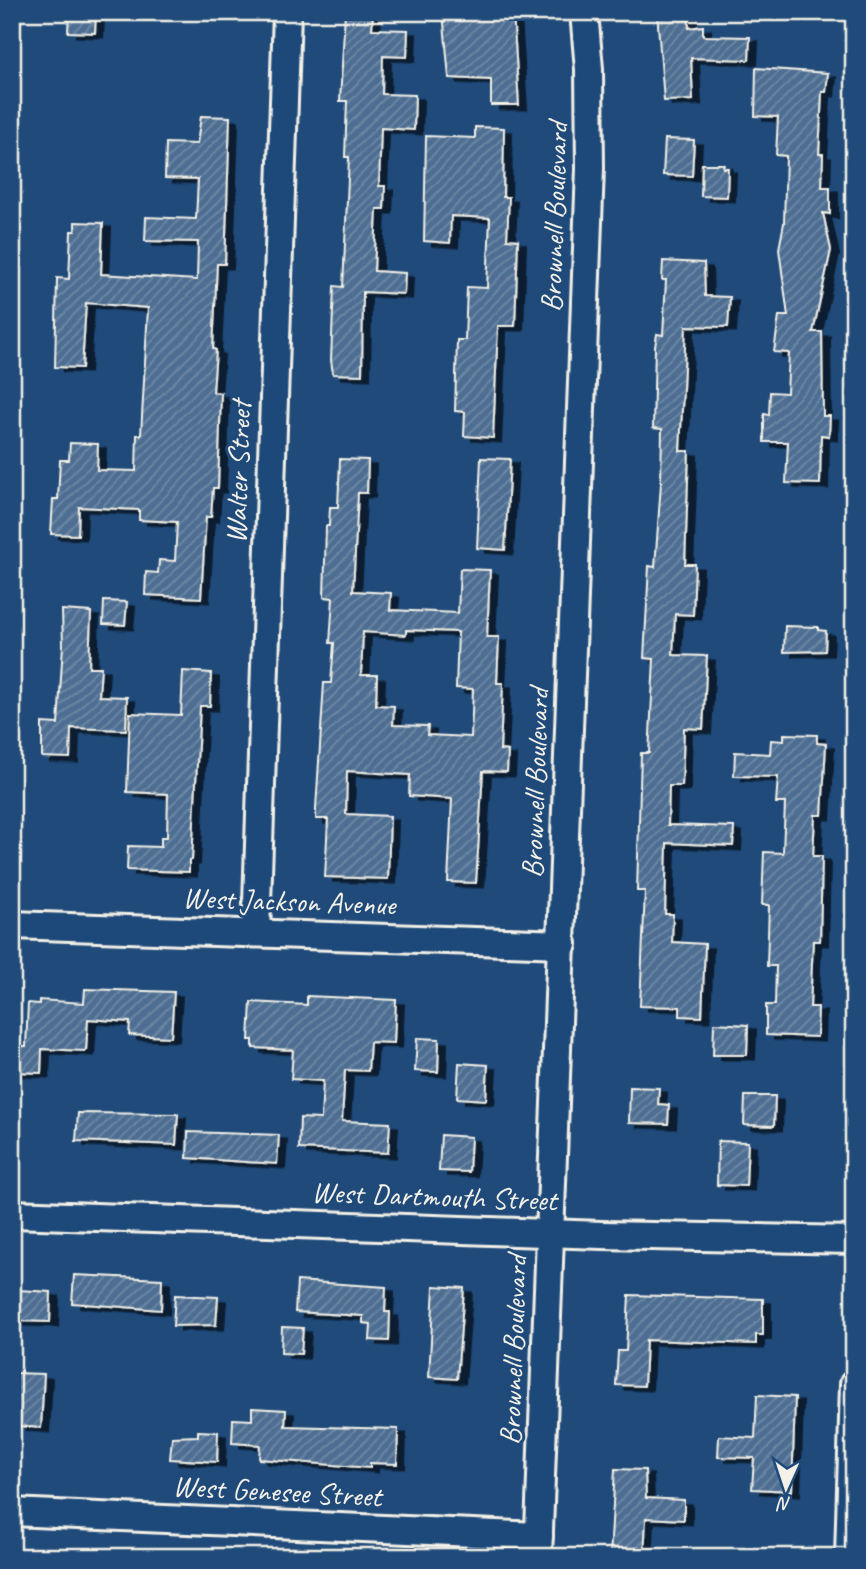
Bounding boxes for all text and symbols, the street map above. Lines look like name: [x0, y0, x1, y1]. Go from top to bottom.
street label: Brownell Boulevard: [532, 117, 576, 313]
street label: Walter Street: [217, 396, 260, 544]
street label: Brownell Boulevard: [513, 683, 557, 879]
street label: West Jackson Avenue: [182, 878, 398, 924]
street label: West Dartmouth Street: [311, 1173, 560, 1219]
street label: Brownell Boulevard: [491, 1250, 535, 1446]
north arrow: [750, 1454, 820, 1524]
street label: West Genesee Street: [172, 1467, 385, 1516]
text: N: [775, 1492, 792, 1516]

